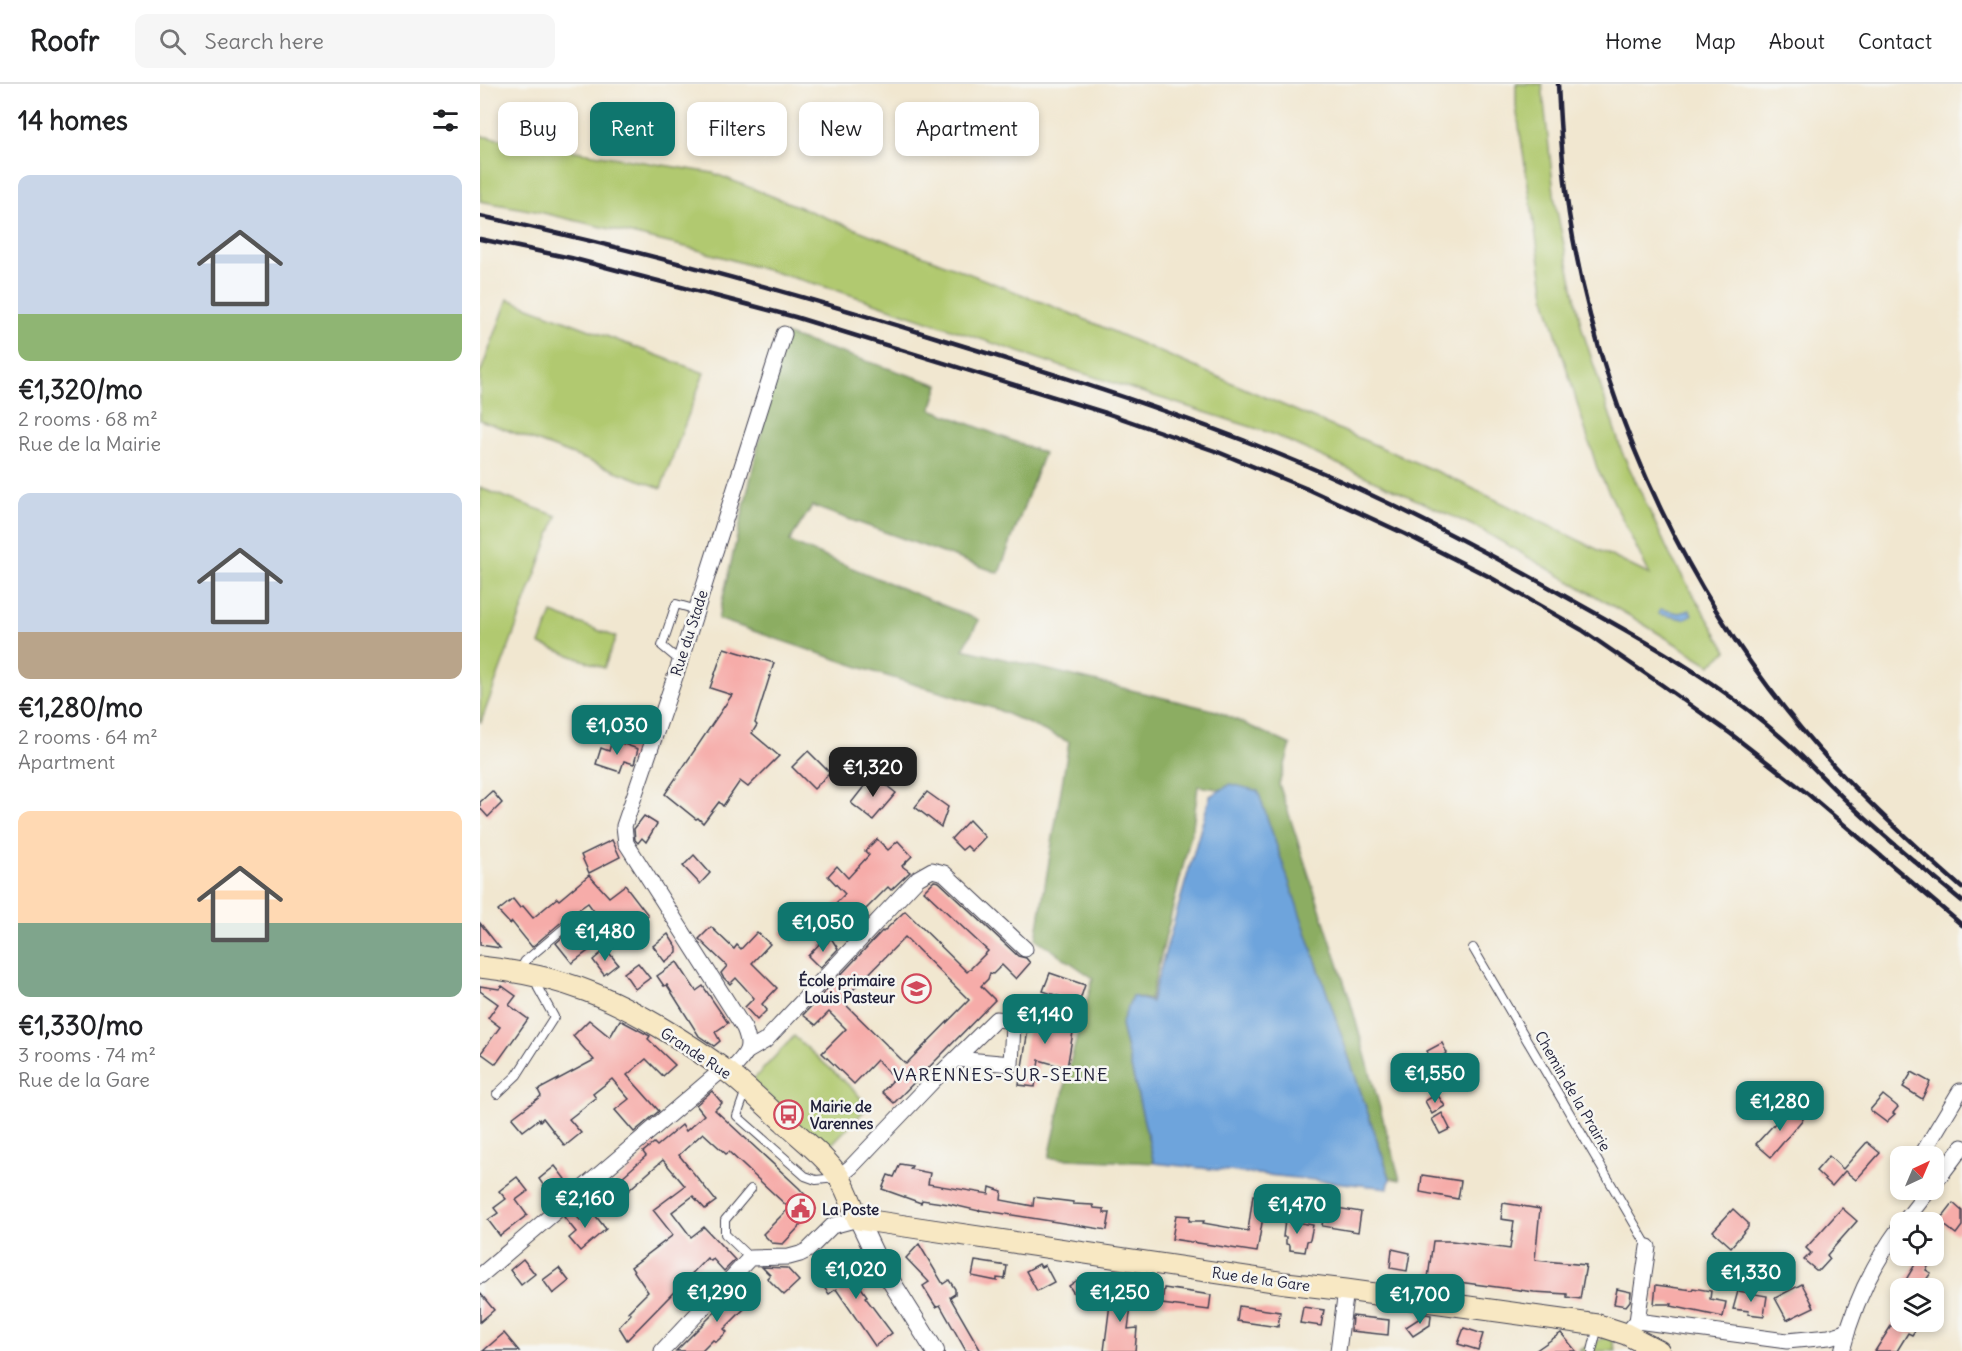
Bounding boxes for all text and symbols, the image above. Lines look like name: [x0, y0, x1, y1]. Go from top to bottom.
search box: [135, 14, 555, 68]
text: Roofr: [30, 23, 99, 59]
icon: search: [156, 25, 189, 58]
text: Search here: [204, 27, 324, 55]
text: Home: [1605, 28, 1662, 55]
text: Map: [1695, 28, 1736, 55]
text: About: [1769, 28, 1825, 55]
text: Contact: [1858, 28, 1932, 55]
chip: Buy: [498, 102, 578, 156]
chip: Rent: [590, 102, 675, 156]
chip: Filters: [687, 102, 787, 156]
chip: New: [799, 102, 883, 156]
chip: Apartment: [895, 102, 1039, 156]
text: 14 homes: [18, 104, 128, 137]
icon: filters: [429, 104, 462, 137]
icon: home: [186, 214, 294, 322]
text: €1,320/mo: [18, 373, 143, 406]
text: 2 rooms · 68 m²: [18, 406, 158, 431]
text: Rue de la Mairie: [18, 431, 161, 456]
icon: home: [186, 532, 294, 640]
street label: Rue du Stade: [666, 588, 712, 678]
text: €1,280/mo: [18, 691, 143, 724]
pin: €1,030: [568, 705, 666, 756]
text: €1,030: [586, 712, 648, 737]
text: 2 rooms · 64 m²: [18, 724, 158, 749]
pin: €1,320: [824, 747, 922, 798]
text: Apartment: [18, 749, 115, 774]
text: €1,320: [843, 754, 903, 779]
icon: home: [186, 850, 294, 958]
pin: €1,050: [774, 902, 872, 953]
text: €1,050: [792, 909, 854, 934]
pin: €1,480: [556, 911, 654, 962]
text: €1,480: [575, 918, 635, 943]
place label: École primaire Louis Pasteur: [799, 970, 896, 1007]
school or university icon: École primaire Louis Pasteur: [900, 973, 932, 1005]
pin: €1,140: [996, 994, 1094, 1045]
text: €1,140: [1017, 1001, 1073, 1026]
text: €1,330/mo: [18, 1009, 143, 1042]
street label: Grande Rue: [657, 1023, 735, 1083]
street label: Chemin de la Prairie: [1531, 1027, 1615, 1155]
text: 3 rooms · 74 m²: [18, 1042, 156, 1067]
pin: €1,550: [1386, 1053, 1484, 1104]
text: €1,550: [1405, 1060, 1465, 1085]
district label: VARENNES-SUR-SEINE: [893, 1063, 1109, 1086]
text: Rue de la Gare: [18, 1067, 150, 1092]
pin: €1,280: [1731, 1081, 1829, 1132]
text: €1,280: [1750, 1088, 1810, 1113]
place label: Mairie de Varennes: [810, 1097, 874, 1133]
bus stop icon: Mairie de Varennes: [773, 1099, 805, 1131]
north arrow: [1890, 1146, 1944, 1200]
map controls: [1890, 1146, 1944, 1332]
pin: €2,160: [536, 1178, 634, 1229]
pin: €1,470: [1248, 1184, 1346, 1235]
text: €2,160: [555, 1185, 615, 1210]
text: €1,470: [1268, 1191, 1326, 1216]
public building icon: La Poste: [785, 1193, 817, 1225]
place label: La Poste: [822, 1200, 879, 1219]
button: locate: [1890, 1212, 1944, 1266]
pin: €1,020: [807, 1249, 905, 1300]
pin: €1,330: [1702, 1252, 1800, 1303]
text: €1,020: [825, 1256, 887, 1281]
text: €1,330: [1721, 1259, 1781, 1284]
street label: Rue de la Gare: [1211, 1263, 1311, 1295]
pin: €1,290: [668, 1272, 766, 1323]
pin: €1,250: [1071, 1272, 1169, 1323]
pin: €1,700: [1371, 1274, 1469, 1325]
button: layers: [1890, 1278, 1944, 1332]
text: €1,290: [687, 1279, 747, 1304]
text: €1,250: [1090, 1279, 1150, 1304]
text: €1,700: [1390, 1281, 1450, 1306]

